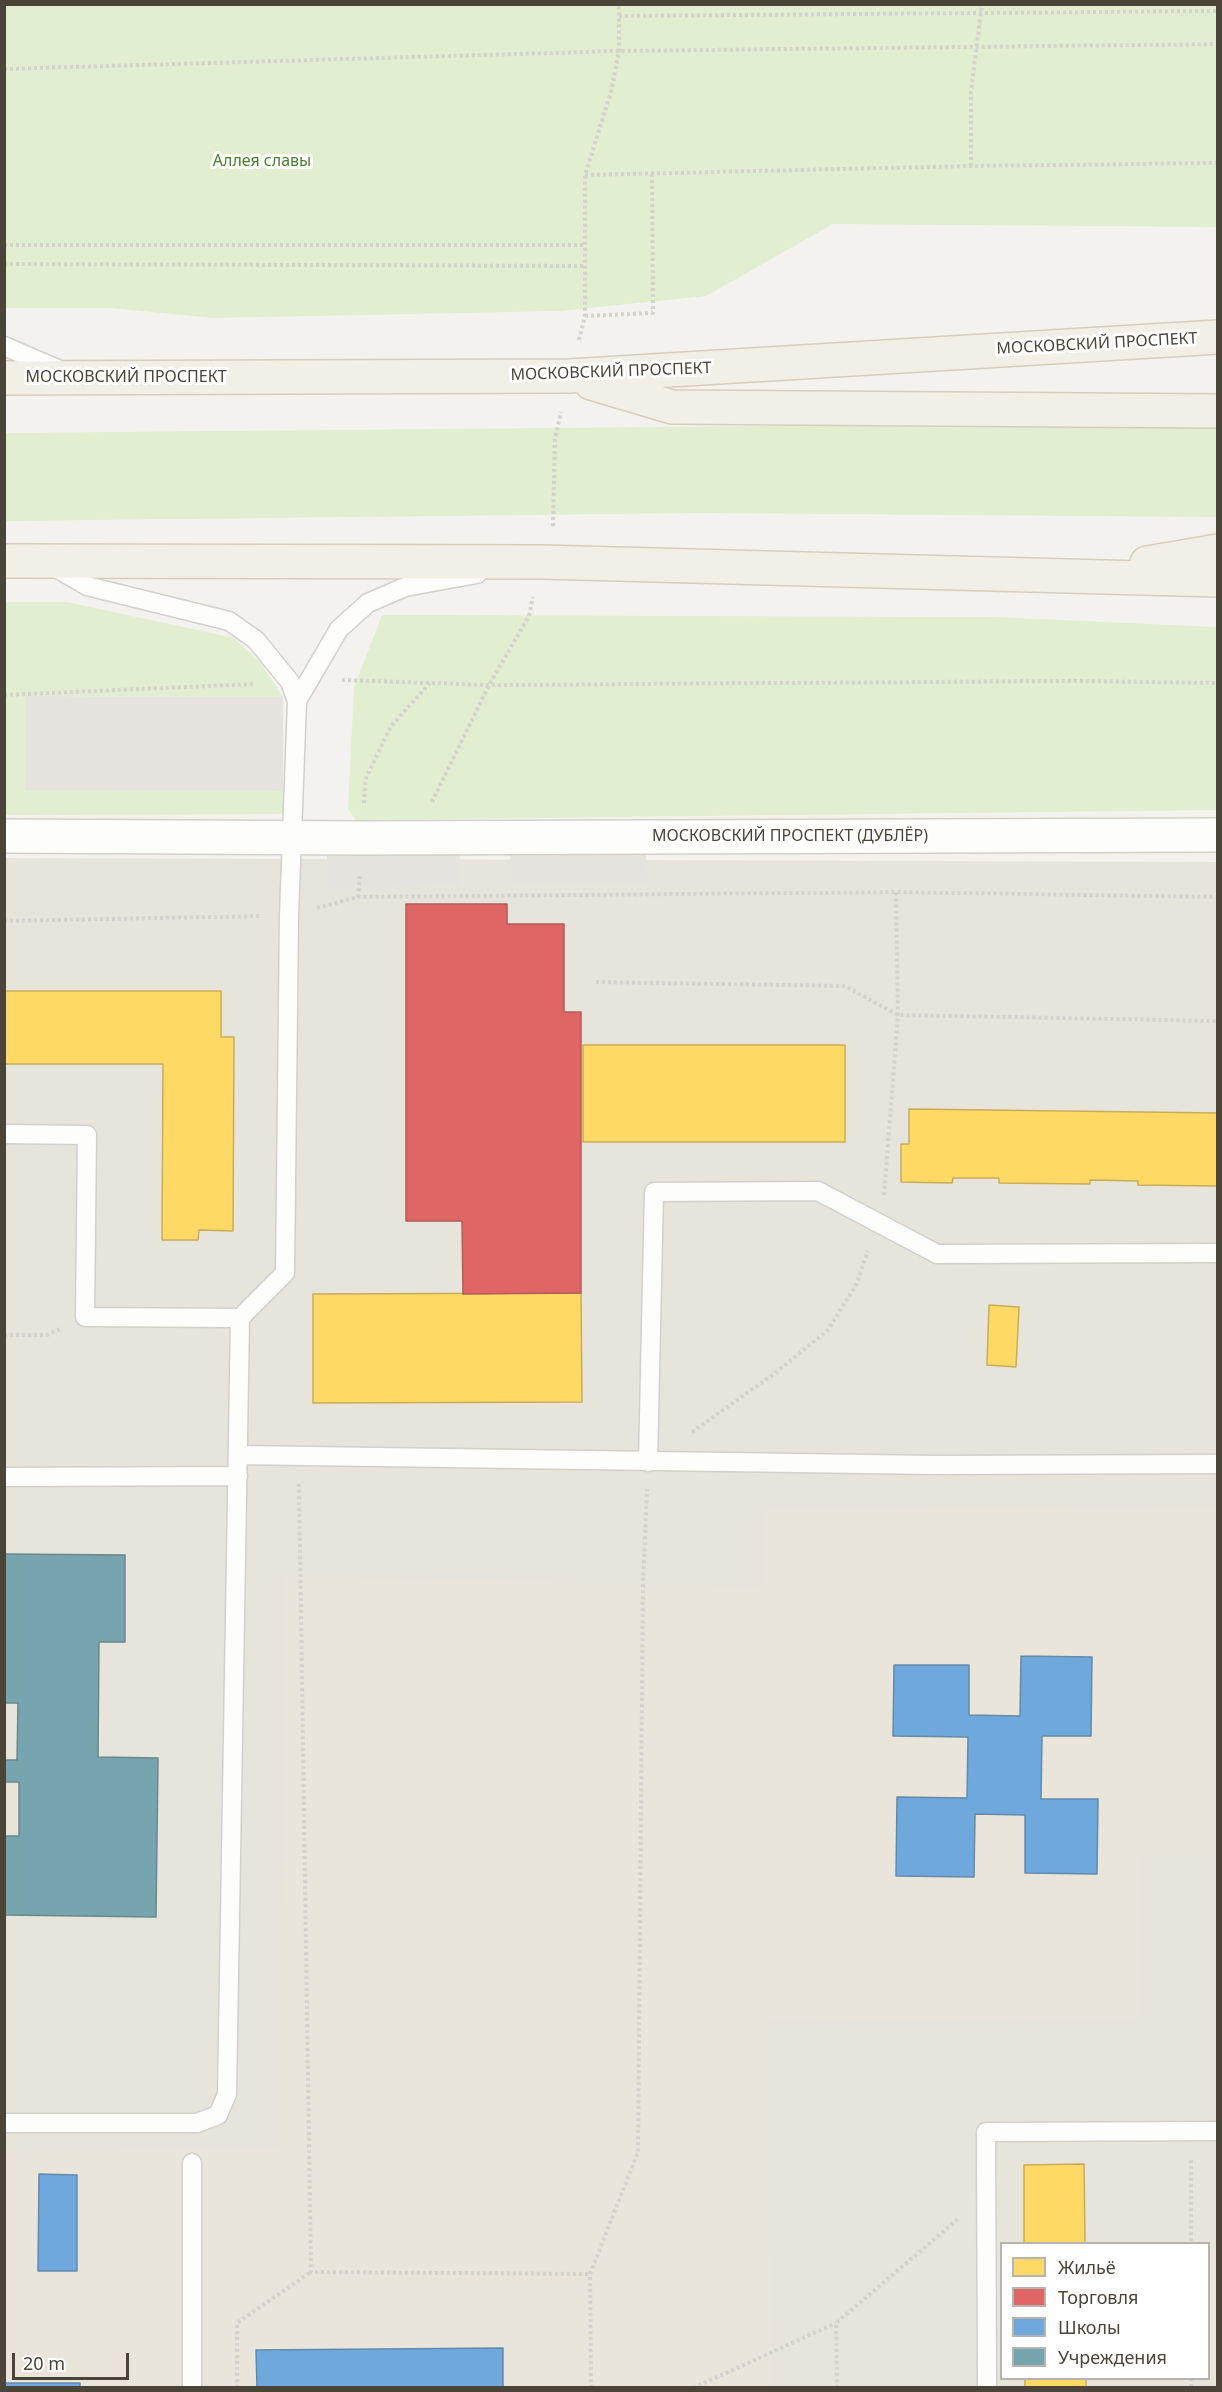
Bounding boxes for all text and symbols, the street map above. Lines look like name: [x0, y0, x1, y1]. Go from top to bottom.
park label: Аллея славы: [213, 151, 311, 171]
street label: МОСКОВСКИЙ ПРОСПЕКТ: [996, 329, 1198, 359]
street label: МОСКОВСКИЙ ПРОСПЕКТ: [510, 359, 712, 385]
street label: МОСКОВСКИЙ ПРОСПЕКТ: [25, 367, 227, 387]
street label: МОСКОВСКИЙ ПРОСПЕКТ (ДУБЛЁР): [652, 826, 928, 846]
legend: [1000, 2242, 1210, 2380]
text: Жильё: [1058, 2255, 1116, 2279]
text: Торговля: [1058, 2285, 1138, 2309]
text: Школы: [1058, 2315, 1121, 2339]
scale bar: [15, 2341, 132, 2379]
text: Учреждения: [1058, 2345, 1167, 2369]
text: 20 m: [23, 2351, 65, 2375]

